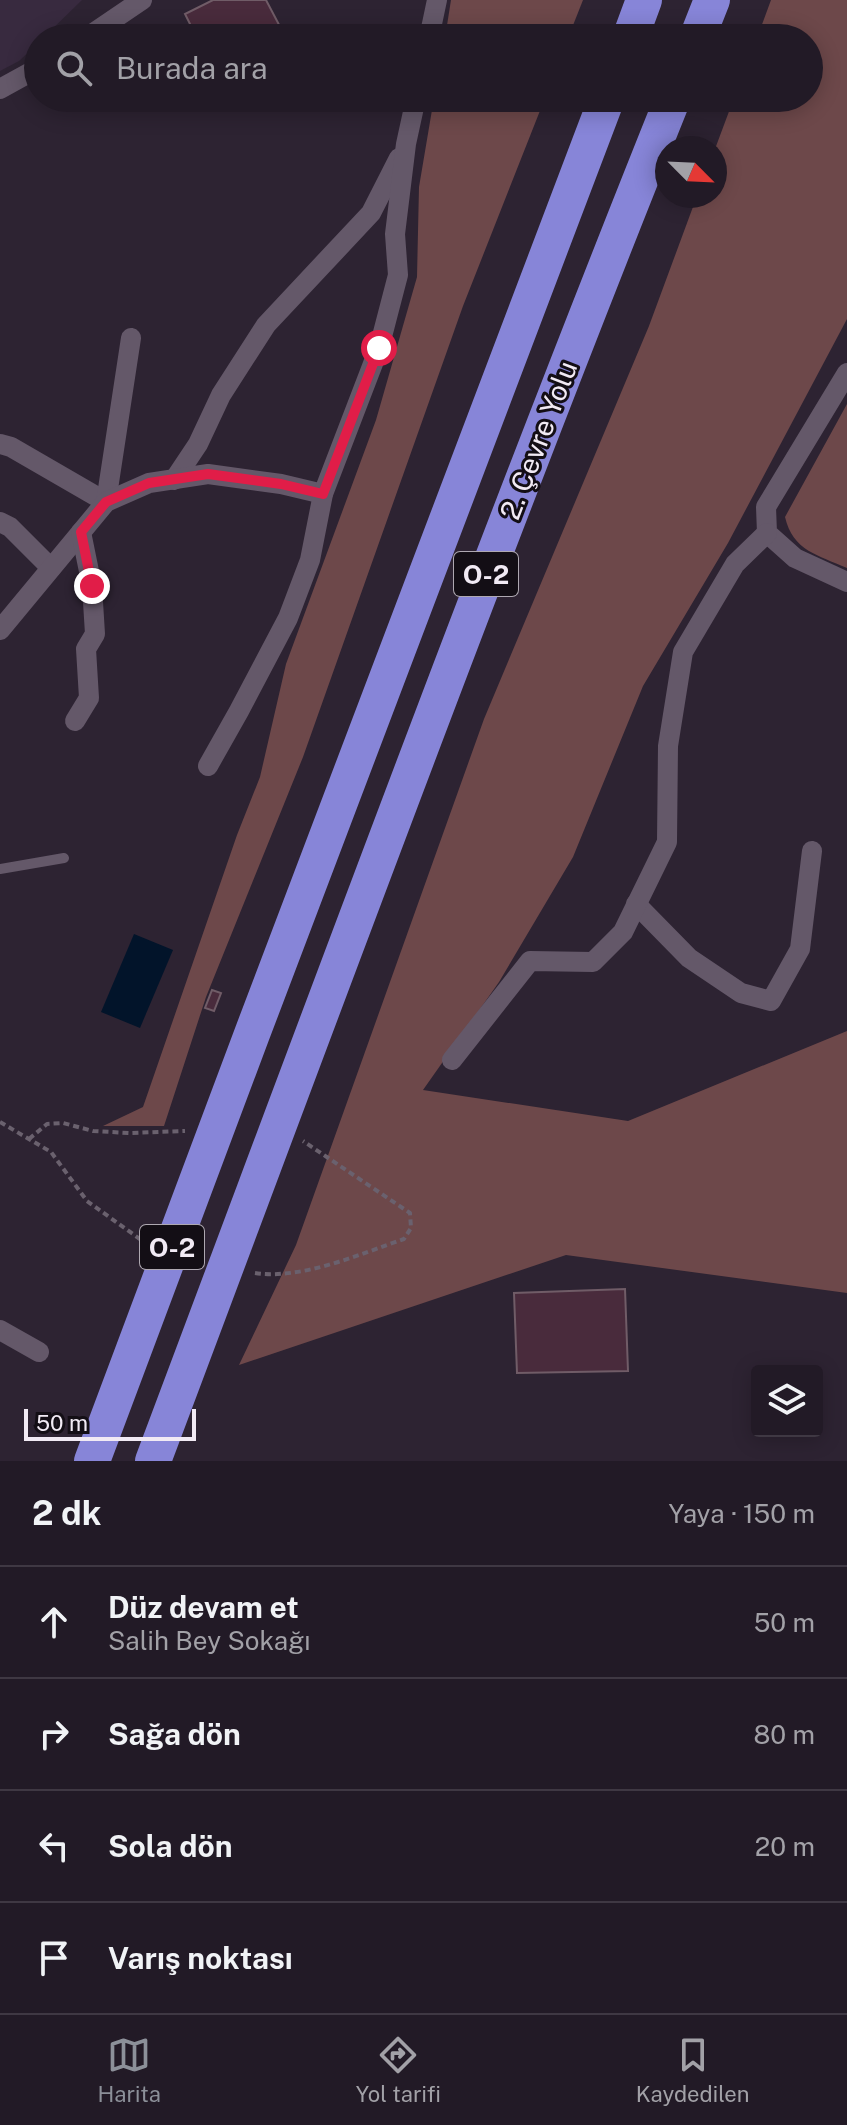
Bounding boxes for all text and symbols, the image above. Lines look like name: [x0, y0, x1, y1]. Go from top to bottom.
search box: [24, 24, 823, 112]
icon: search: [52, 46, 96, 90]
text: Burada ara: [116, 50, 268, 86]
north arrow: [655, 136, 727, 208]
route start: [361, 330, 397, 366]
street label: 2. Çevre Yolu: [493, 356, 583, 524]
road number: O-2: [454, 552, 518, 596]
route end: [74, 568, 110, 604]
road number: O-2: [140, 1225, 204, 1269]
map controls: [751, 1365, 823, 1437]
button: layers: [751, 1365, 823, 1437]
scale bar: [24, 1405, 196, 1441]
text: 50 m: [36, 1410, 88, 1436]
text: 2 dk: [32, 1493, 102, 1533]
text: Yaya · 150 m: [669, 1498, 815, 1529]
text: Düz devam et: [108, 1589, 299, 1625]
icon: ahead: [32, 1600, 76, 1644]
text: 50 m: [754, 1607, 815, 1638]
text: Salih Bey Sokağı: [108, 1625, 311, 1656]
icon: right: [32, 1712, 76, 1756]
text: Sağa dön: [108, 1716, 241, 1752]
text: 80 m: [754, 1719, 815, 1750]
icon: left: [32, 1824, 76, 1868]
text: Sola dön: [108, 1828, 232, 1864]
text: 20 m: [755, 1831, 815, 1862]
icon: arrive: [32, 1936, 76, 1980]
text: Varış noktası: [108, 1940, 293, 1976]
tab: Harita: [97, 2033, 161, 2107]
tab: Yol tarifi: [356, 2033, 441, 2107]
tab: Kaydedilen: [636, 2033, 750, 2107]

